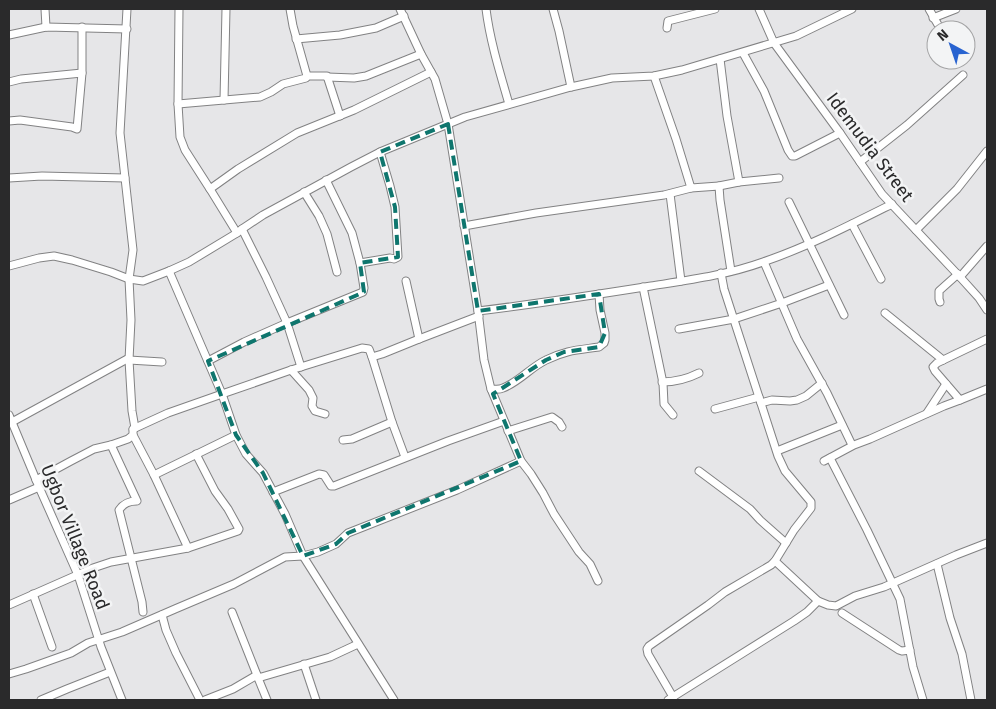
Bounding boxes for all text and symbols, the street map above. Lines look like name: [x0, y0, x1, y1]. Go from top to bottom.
north arrow: [926, 20, 976, 70]
text: N: [934, 26, 952, 45]
street label: Idemudia Street: [822, 88, 919, 206]
street label: Ugbor Village Road: [36, 461, 114, 613]

